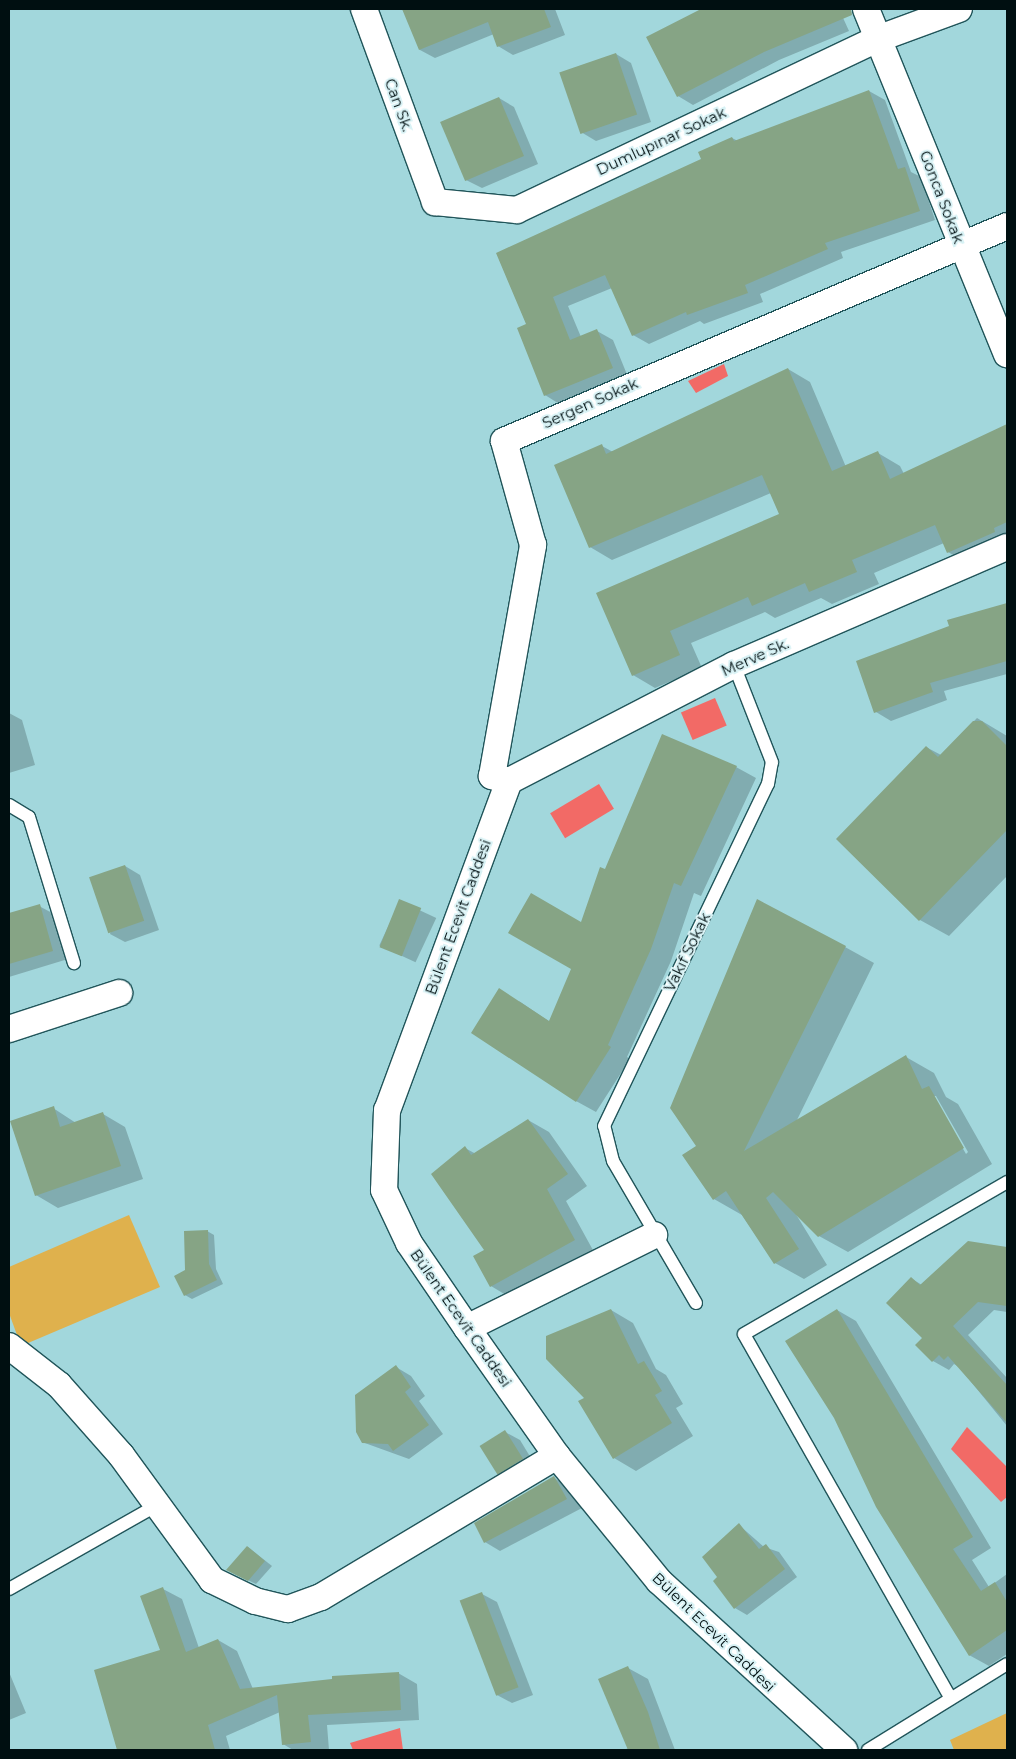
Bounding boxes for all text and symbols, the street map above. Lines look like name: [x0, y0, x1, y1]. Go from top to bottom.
street label: Can Sk.: [381, 76, 417, 134]
street label: Dumlupınar Sokak: [593, 103, 729, 179]
street label: Gonca Sokak: [916, 148, 968, 246]
street label: Sergen Sokak: [539, 374, 641, 432]
street label: Merve Sk.: [718, 634, 792, 680]
street label: Bülent Ecevit Caddesi: [422, 837, 494, 997]
street label: Vakıf Sokak: [660, 910, 714, 994]
street label: Bülent Ecevit Caddesi: [407, 1246, 515, 1390]
street label: Bülent Ecevit Caddesi: [649, 1569, 779, 1695]

